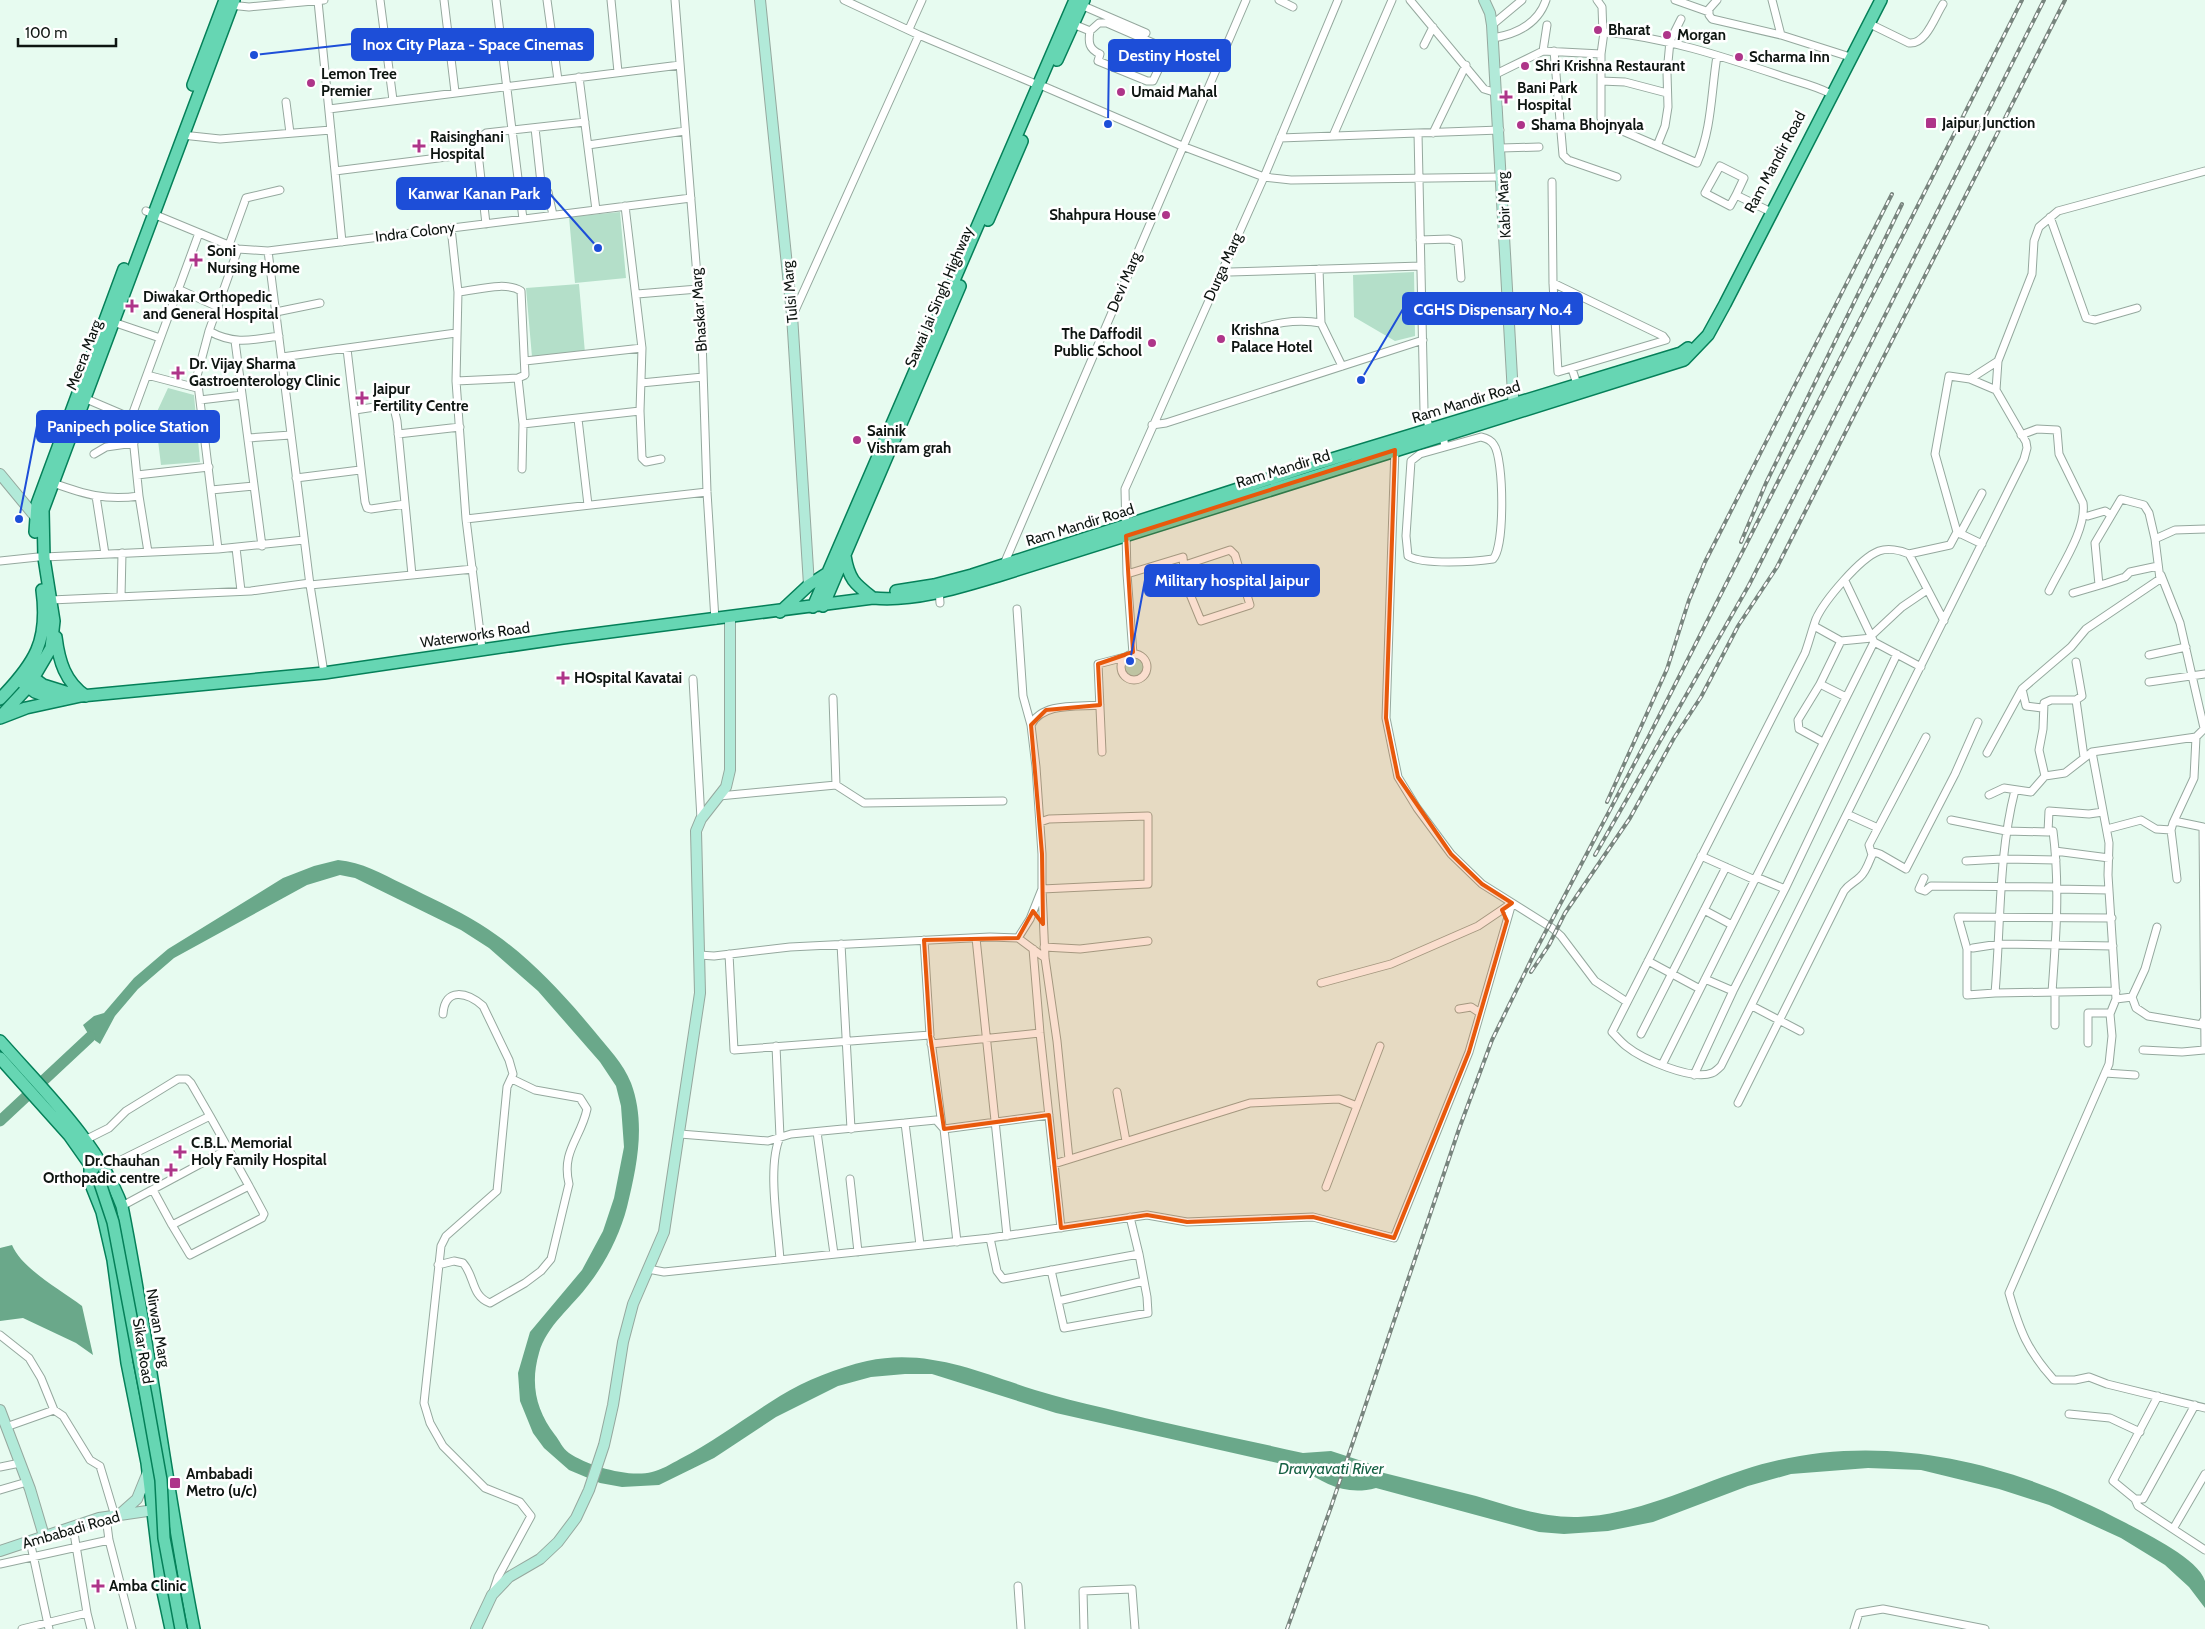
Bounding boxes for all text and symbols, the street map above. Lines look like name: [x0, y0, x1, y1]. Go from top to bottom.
scale bar: [18, 15, 115, 47]
place label: Bharat: [1608, 21, 1650, 39]
text: 100 m: [25, 24, 67, 42]
marker: Bharat: [1592, 24, 1604, 36]
place label: Morgan: [1677, 26, 1726, 44]
callout: Inox City Plaza - Space Cinemas: [352, 29, 593, 60]
marker: Morgan: [1661, 29, 1673, 41]
text: Inox City Plaza - Space Cinemas: [362, 35, 584, 54]
callout: Destiny Hostel: [1109, 40, 1230, 71]
text: Destiny Hostel: [1118, 46, 1220, 65]
place label: Scharma Inn: [1749, 48, 1830, 66]
marker: Scharma Inn: [1733, 51, 1745, 63]
place label: Shri Krishna Restaurant: [1535, 57, 1685, 75]
marker: Shri Krishna Restaurant: [1519, 60, 1531, 72]
place label: Lemon Tree Premier: [321, 65, 397, 100]
marker: Lemon Tree Premier: [305, 77, 317, 89]
place label: Bani Park Hospital: [1517, 79, 1578, 114]
place label: Umaid Mahal: [1131, 83, 1217, 101]
marker: Umaid Mahal: [1115, 86, 1127, 98]
marker: Bani Park Hospital: [1499, 90, 1513, 104]
street label: Ram Mandir Road: [1741, 108, 1809, 216]
place label: Jaipur Junction: [1941, 114, 2035, 132]
place label: Shama Bhojnyala: [1531, 116, 1644, 134]
marker: Jaipur Junction: [1924, 116, 1938, 130]
marker: Shama Bhojnyala: [1515, 119, 1527, 131]
place label: Raisinghani Hospital: [430, 128, 504, 163]
marker: Raisinghani Hospital: [412, 139, 426, 153]
street label: Kabir Marg: [1493, 171, 1515, 239]
callout: Kanwar Kanan Park: [397, 178, 550, 209]
text: Kanwar Kanan Park: [408, 184, 540, 203]
place label: Shahpura House: [1049, 206, 1156, 224]
marker: Shahpura House: [1160, 209, 1172, 221]
street label: Indra Colony: [374, 218, 456, 246]
street label: Sawai Jai Singh Highway: [901, 223, 977, 370]
street label: Durga Marg: [1200, 230, 1246, 304]
place label: Soni Nursing Home: [207, 242, 300, 277]
street label: Devi Marg: [1103, 249, 1145, 315]
marker: Soni Nursing Home: [189, 253, 203, 267]
street label: Tulsi Marg: [778, 260, 802, 324]
street label: Bhaskar Marg: [687, 267, 711, 352]
place label: Diwakar Orthopedic and General Hospital: [143, 288, 278, 323]
callout: CGHS Dispensary No.4: [1403, 293, 1582, 324]
marker: Diwakar Orthopedic and General Hospital: [125, 299, 139, 313]
text: CGHS Dispensary No.4: [1414, 300, 1573, 319]
street label: Meera Marg: [62, 317, 106, 393]
place label: Krishna Palace Hotel: [1231, 321, 1313, 356]
place label: The Daffodil Public School: [1054, 325, 1142, 360]
marker: Krishna Palace Hotel: [1215, 333, 1227, 345]
marker: The Daffodil Public School: [1146, 337, 1158, 349]
place label: Dr. Vijay Sharma Gastroenterology Clinic: [189, 355, 340, 390]
marker: Dr. Vijay Sharma Gastroenterology Clinic: [171, 366, 185, 380]
street label: Ram Mandir Road: [1410, 377, 1522, 427]
place label: Jaipur Fertility Centre: [372, 380, 469, 415]
marker: Jaipur Fertility Centre: [355, 391, 369, 405]
callout: Panipech police Station: [37, 411, 219, 442]
text: Panipech police Station: [47, 417, 209, 436]
place label: Sainik Vishram grah: [867, 422, 951, 457]
marker: Sainik Vishram grah: [851, 434, 863, 446]
street label: Ram Mandir Rd: [1234, 446, 1332, 492]
street label: Ram Mandir Road: [1024, 500, 1136, 550]
callout: Military hospital Jaipur: [1145, 565, 1319, 596]
text: Military hospital Jaipur: [1155, 571, 1310, 590]
street label: Waterworks Road: [419, 618, 531, 652]
place label: HOspital Kavatai: [574, 669, 682, 687]
marker: HOspital Kavatai: [556, 671, 570, 685]
place label: C.B.L. Memorial Holy Family Hospital: [191, 1134, 327, 1169]
marker: C.B.L. Memorial Holy Family Hospital: [173, 1145, 187, 1159]
place label: Dr.Chauhan Orthopadic centre: [43, 1152, 160, 1187]
marker: Dr.Chauhan Orthopadic centre: [164, 1163, 178, 1177]
street label: Nirwan Marg: [142, 1287, 174, 1369]
street label: Sikar Road: [129, 1317, 157, 1385]
water label: Dravyavati River: [1278, 1459, 1385, 1478]
place label: Ambabadi Metro (u/c): [186, 1465, 257, 1500]
marker: Ambabadi Metro (u/c): [168, 1476, 182, 1490]
street label: Ambabadi Road: [20, 1507, 122, 1553]
place label: Amba Clinic: [109, 1577, 186, 1595]
marker: Amba Clinic: [91, 1579, 105, 1593]

